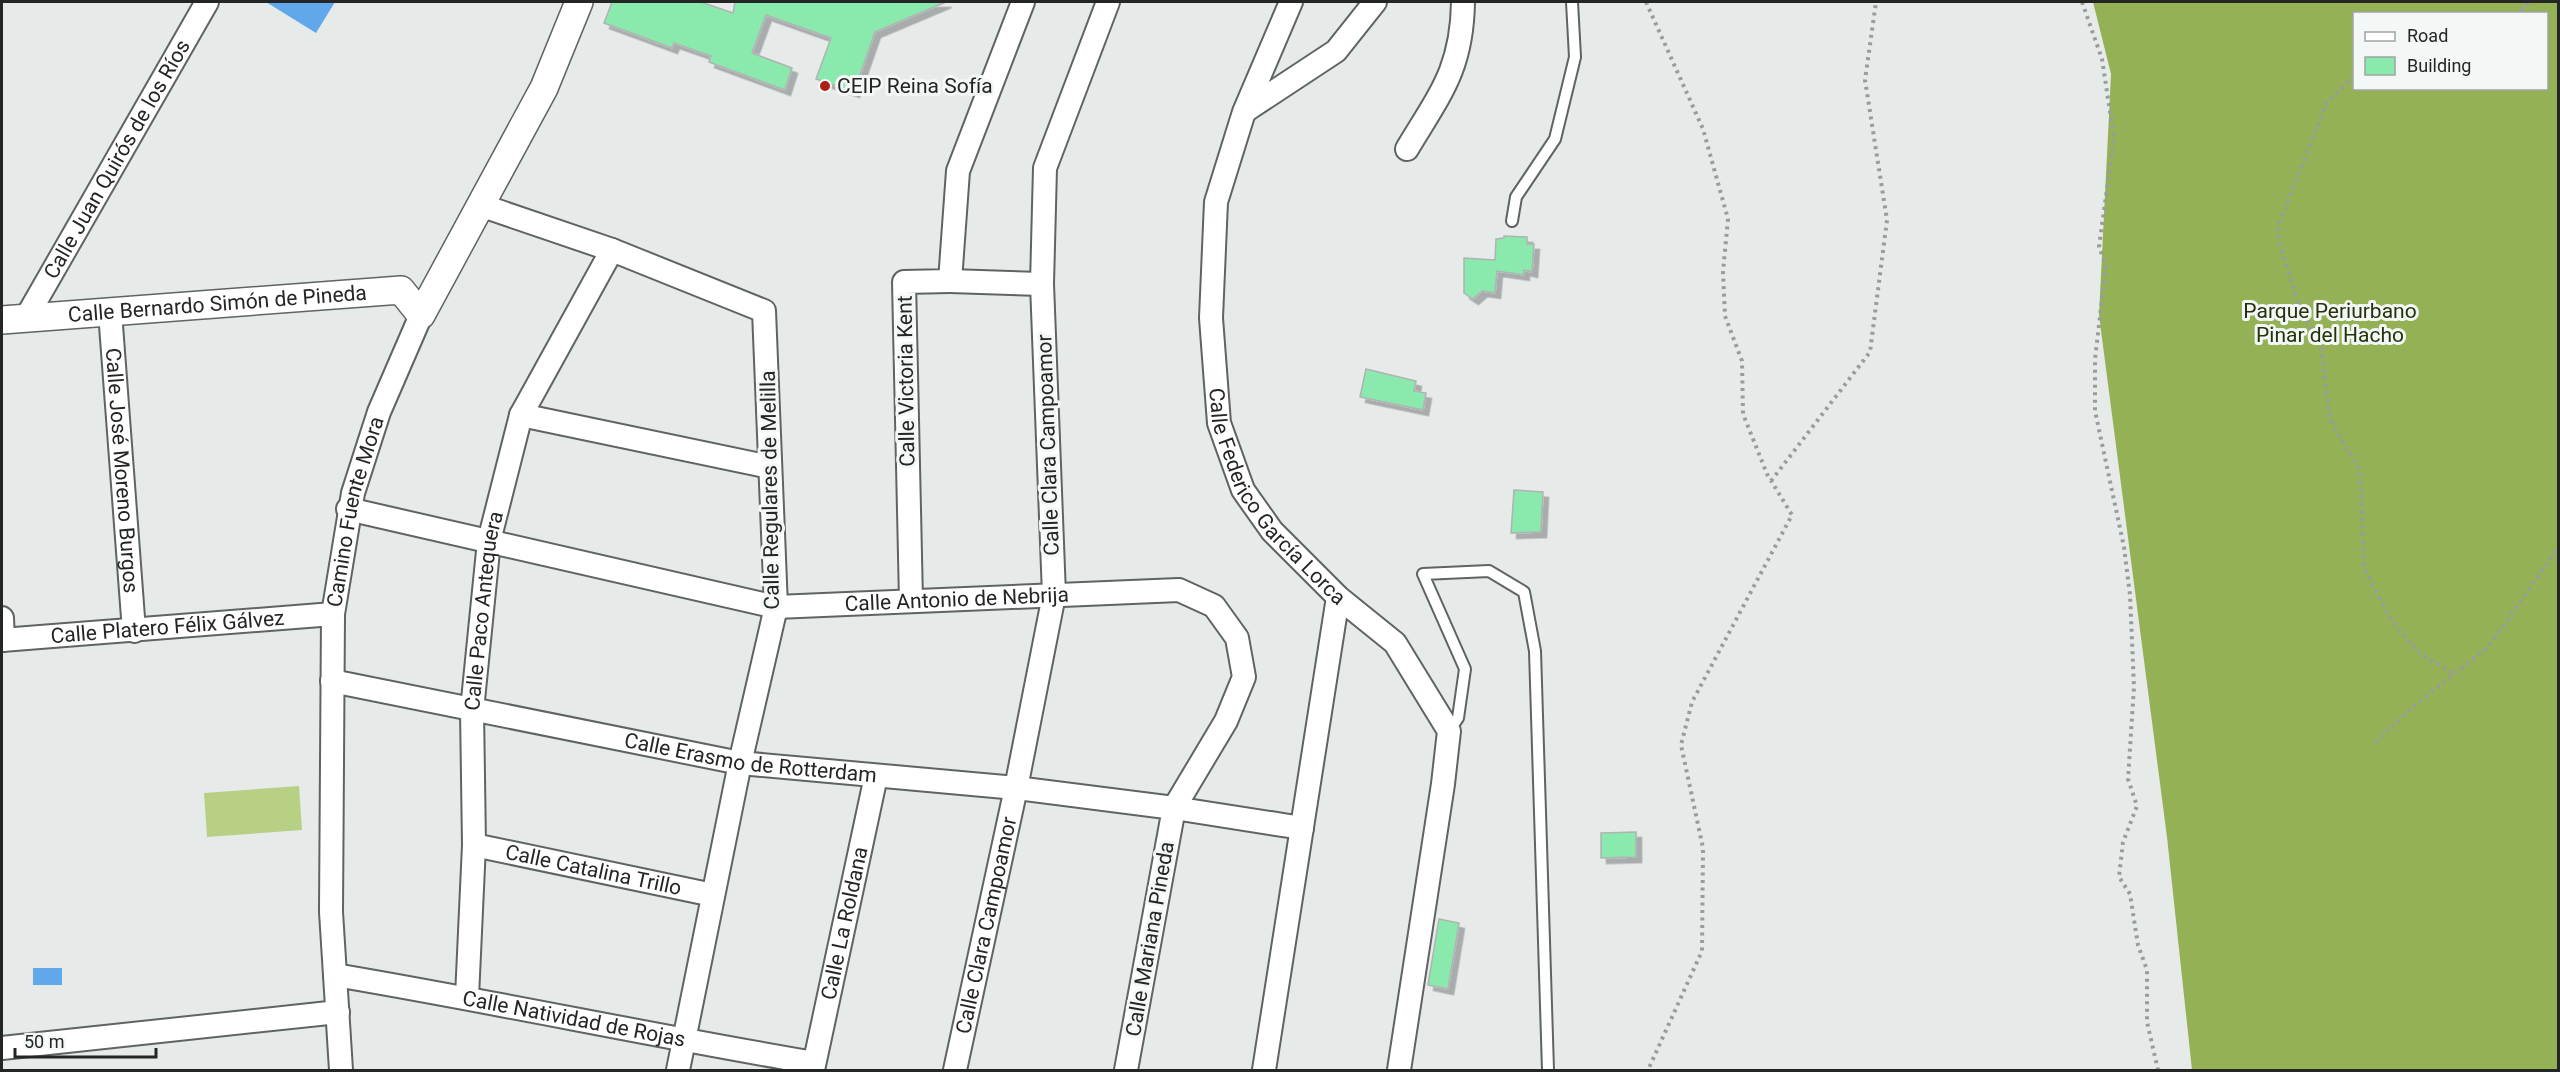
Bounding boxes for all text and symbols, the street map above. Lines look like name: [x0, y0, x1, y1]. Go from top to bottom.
legend: [2353, 12, 2548, 90]
text: Road: [2407, 25, 2448, 46]
street label: Calle Juan Quirós de los Ríos: [39, 35, 195, 283]
text: Building: [2407, 55, 2471, 76]
place label: CEIP Reina Sofía: [837, 74, 993, 98]
marker: CEIP Reina Sofía: [818, 79, 832, 93]
street label: Calle Bernardo Simón de Pineda: [67, 281, 368, 327]
street label: Calle Victoria Kent: [893, 295, 919, 467]
park label: Parque Periurbano Pinar del Hacho: [2243, 299, 2417, 347]
street label: Calle Clara Campoamor: [1032, 334, 1064, 556]
street label: Calle José Moreno Burgos: [101, 347, 143, 594]
street label: Calle Regulares de Melilla: [756, 370, 784, 610]
street label: Calle Federico García Lorca: [1204, 387, 1350, 610]
street label: Camino Fuente Mora: [322, 414, 389, 609]
street label: Calle Paco Antequera: [460, 509, 508, 712]
street label: Calle Antonio de Nebrija: [844, 583, 1069, 616]
street label: Calle Platero Félix Gálvez: [50, 606, 285, 648]
street label: Calle Erasmo de Rotterdam: [622, 728, 878, 787]
street label: Calle Clara Campoamor: [951, 815, 1021, 1036]
street label: Calle Catalina Trillo: [503, 840, 684, 900]
street label: Calle Mariana Pineda: [1121, 840, 1179, 1038]
street label: Calle La Roldana: [816, 845, 873, 1002]
street label: Calle Natividad de Rojas: [461, 986, 687, 1052]
scale bar: [15, 1021, 156, 1059]
text: 50 m: [24, 1031, 64, 1052]

